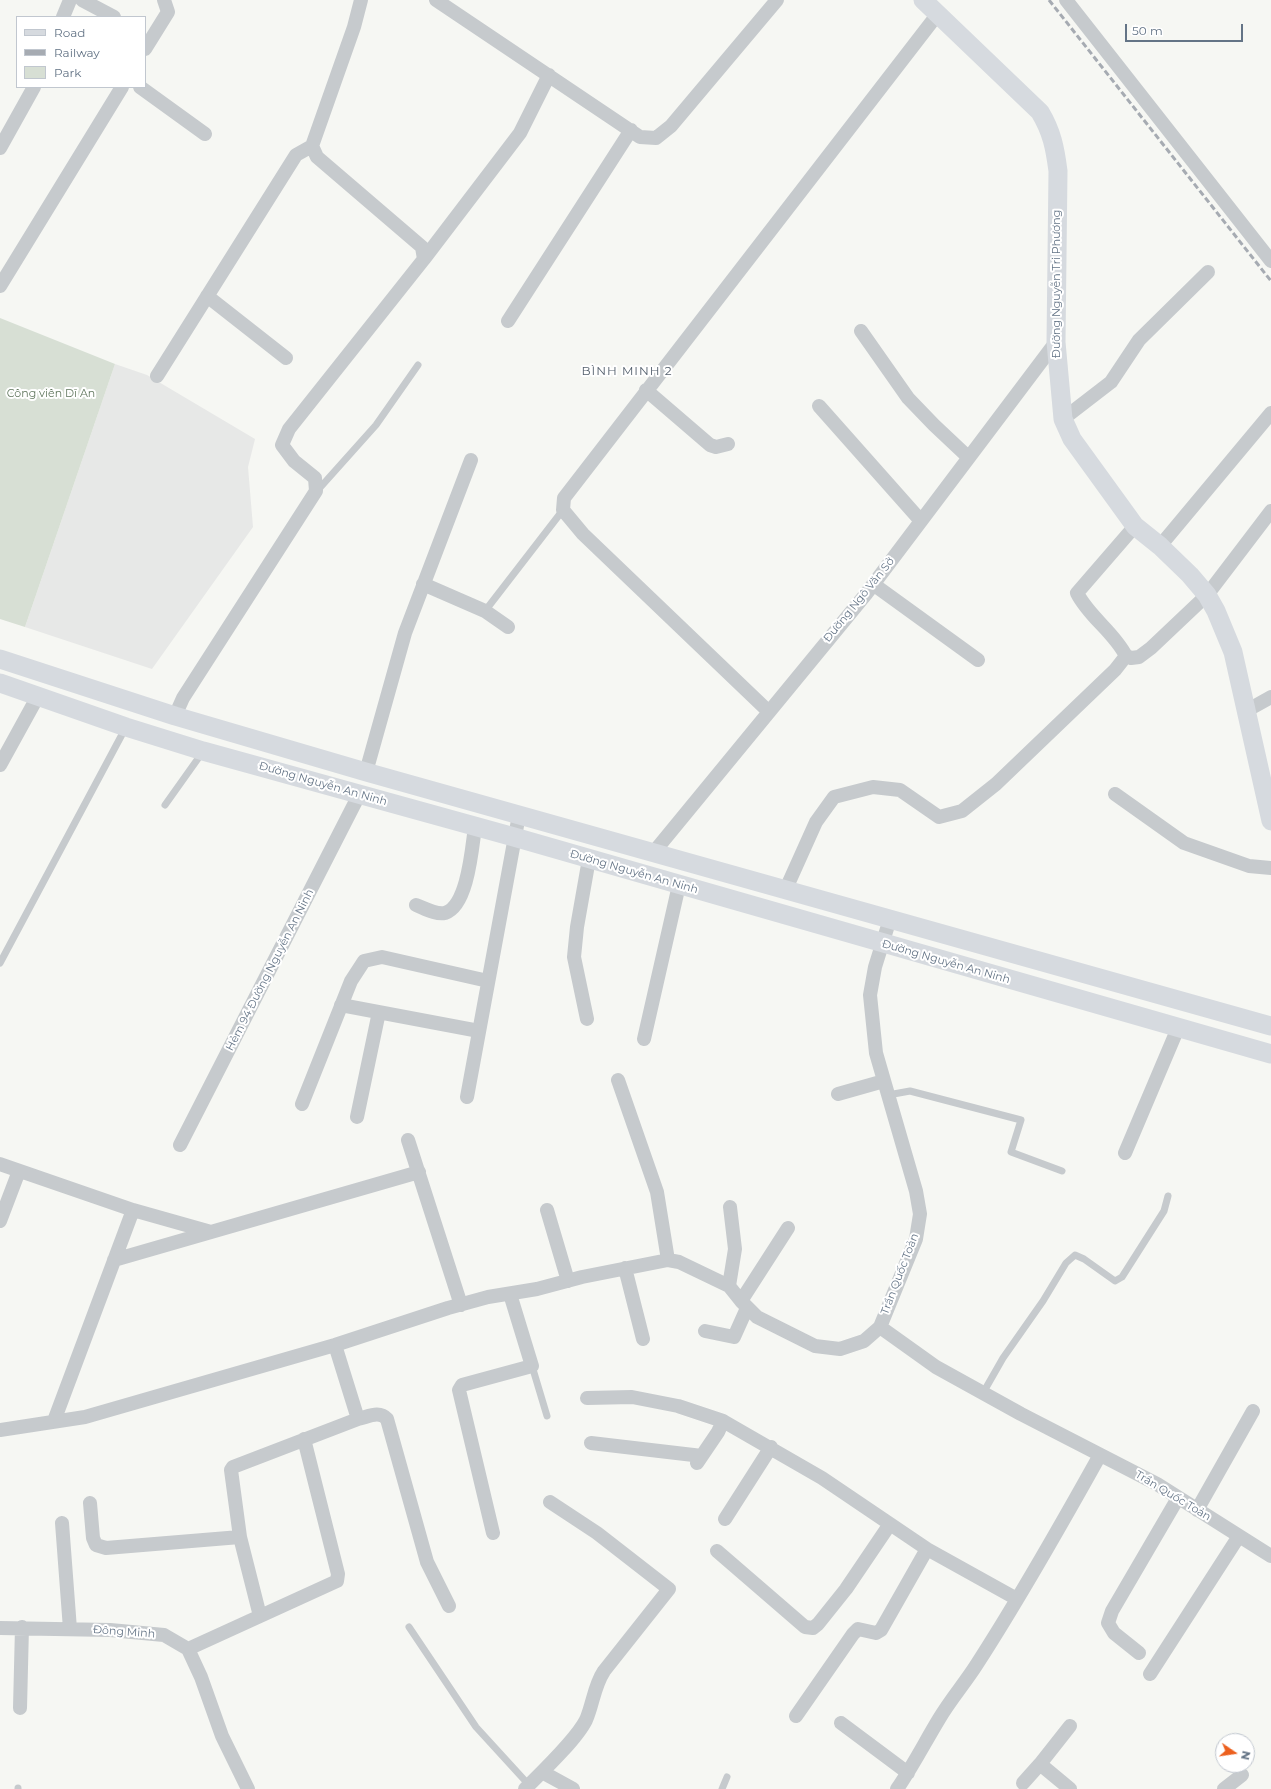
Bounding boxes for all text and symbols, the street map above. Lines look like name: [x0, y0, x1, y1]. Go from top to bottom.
legend: [16, 16, 146, 88]
scale bar: [1127, 16, 1245, 42]
text: 50 m: [1132, 23, 1163, 38]
text: Road: [54, 25, 85, 40]
text: Railway: [54, 45, 100, 60]
text: Park: [54, 65, 81, 80]
street label: Đường Nguyễn Tri Phương: [1050, 210, 1064, 358]
district label: BÌNH MINH 2: [582, 364, 672, 378]
park label: Công viên Dĩ An: [7, 387, 95, 401]
street label: Đường Ngô Văn Sở: [821, 555, 897, 645]
street label: Đường Nguyễn An Ninh: [257, 759, 389, 809]
street label: Đường Nguyễn An Ninh: [568, 847, 700, 897]
street label: Hẻm 94 Đường Nguyễn An Ninh: [223, 887, 317, 1053]
street label: Đường Nguyễn An Ninh: [880, 937, 1012, 987]
street label: Trần Quốc Toản: [878, 1231, 922, 1317]
street label: Trần Quốc Toản: [1133, 1468, 1213, 1524]
street label: Đông Minh: [93, 1623, 155, 1641]
north arrow: [1215, 1733, 1255, 1773]
text: N: [1238, 1750, 1254, 1761]

